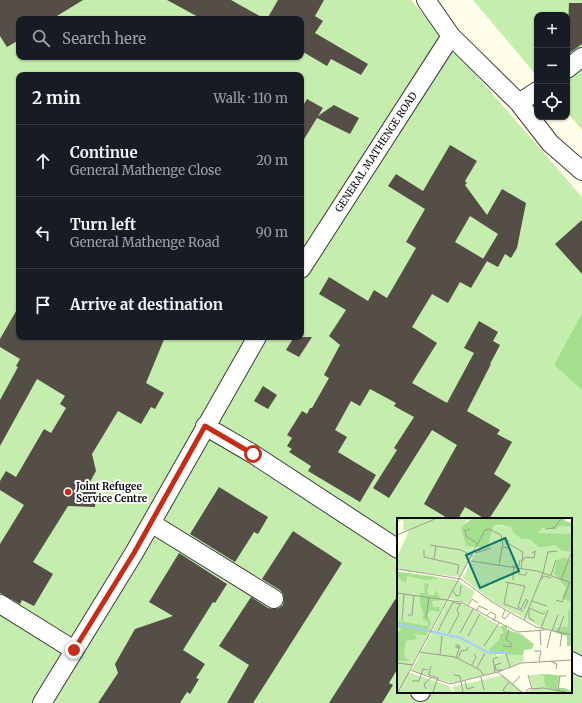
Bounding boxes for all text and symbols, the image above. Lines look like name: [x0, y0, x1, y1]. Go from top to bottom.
map controls: [534, 12, 570, 120]
button: +: [534, 12, 570, 48]
search box: [16, 16, 304, 60]
icon: search: [30, 27, 52, 49]
text: Search here: [62, 29, 146, 48]
button: −: [534, 48, 570, 84]
button: locate: [534, 84, 570, 120]
text: 2 min: [32, 87, 80, 109]
street label: GENERAL MATHENGE ROAD: [332, 89, 420, 215]
text: Walk · 110 m: [213, 90, 288, 107]
text: Continue: [70, 143, 138, 162]
icon: ahead: [32, 150, 54, 172]
text: 20 m: [256, 152, 288, 169]
text: General Mathenge Close: [70, 162, 221, 179]
text: Turn left: [70, 215, 136, 234]
icon: left: [32, 222, 54, 244]
text: 90 m: [256, 224, 288, 241]
text: General Mathenge Road: [70, 234, 220, 251]
icon: arrive: [32, 294, 54, 316]
text: Arrive at destination: [70, 295, 223, 314]
route start: [244, 445, 262, 463]
place label: Joint Refugee Service Centre: [75, 480, 148, 505]
marker: Joint Refugee Service Centre: [63, 487, 73, 497]
inset map: [397, 518, 572, 693]
route end: [65, 641, 83, 659]

